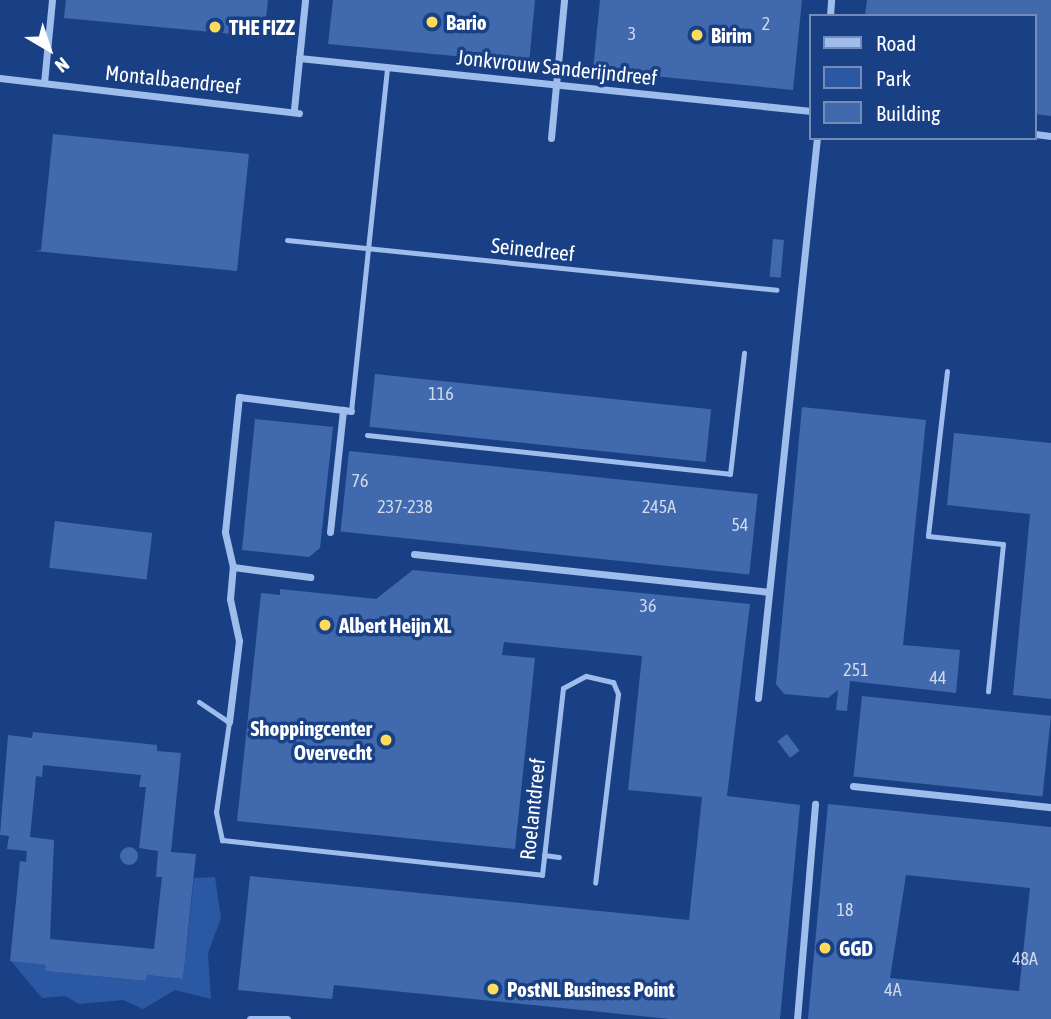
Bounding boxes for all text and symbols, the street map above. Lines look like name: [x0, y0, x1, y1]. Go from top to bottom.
place label: Bario: [446, 9, 487, 35]
house number: 2: [762, 13, 770, 35]
north arrow: [14, 14, 84, 84]
place label: THE FIZZ: [229, 14, 295, 40]
marker: Bario: [424, 14, 440, 30]
legend: [810, 14, 1037, 140]
marker: THE FIZZ: [207, 19, 223, 35]
place label: Birim: [711, 22, 752, 48]
house number: 3: [628, 23, 636, 45]
marker: Birim: [689, 27, 705, 43]
text: Road: [876, 31, 916, 55]
street label: Jonkvrouw Sanderijndreef: [455, 44, 659, 90]
text: N: [51, 53, 73, 77]
street label: Montalbaendreef: [104, 59, 242, 99]
text: Park: [876, 66, 911, 90]
text: Building: [876, 101, 940, 125]
street label: Seinedreef: [490, 232, 576, 266]
house number: 116: [428, 383, 454, 405]
house number: 76: [352, 470, 368, 492]
house number: 237-238: [377, 496, 433, 518]
house number: 245A: [642, 496, 676, 518]
house number: 54: [732, 514, 748, 536]
house number: 36: [640, 595, 656, 617]
place label: Albert Heijn XL: [339, 612, 451, 638]
marker: Albert Heijn XL: [317, 617, 333, 633]
house number: 251: [843, 659, 869, 681]
house number: 44: [930, 667, 946, 689]
place label: Shoppingcenter Overvecht: [251, 715, 372, 765]
marker: Shoppingcenter Overvecht: [378, 732, 394, 748]
street label: Roelantdreef: [514, 757, 550, 861]
house number: 18: [837, 899, 853, 921]
place label: GGD: [839, 935, 873, 961]
marker: GGD: [817, 940, 833, 956]
house number: 48A: [1012, 948, 1038, 970]
place label: PostNL Business Point: [507, 976, 675, 1002]
house number: 4A: [884, 979, 902, 1001]
marker: PostNL Business Point: [485, 981, 501, 997]

